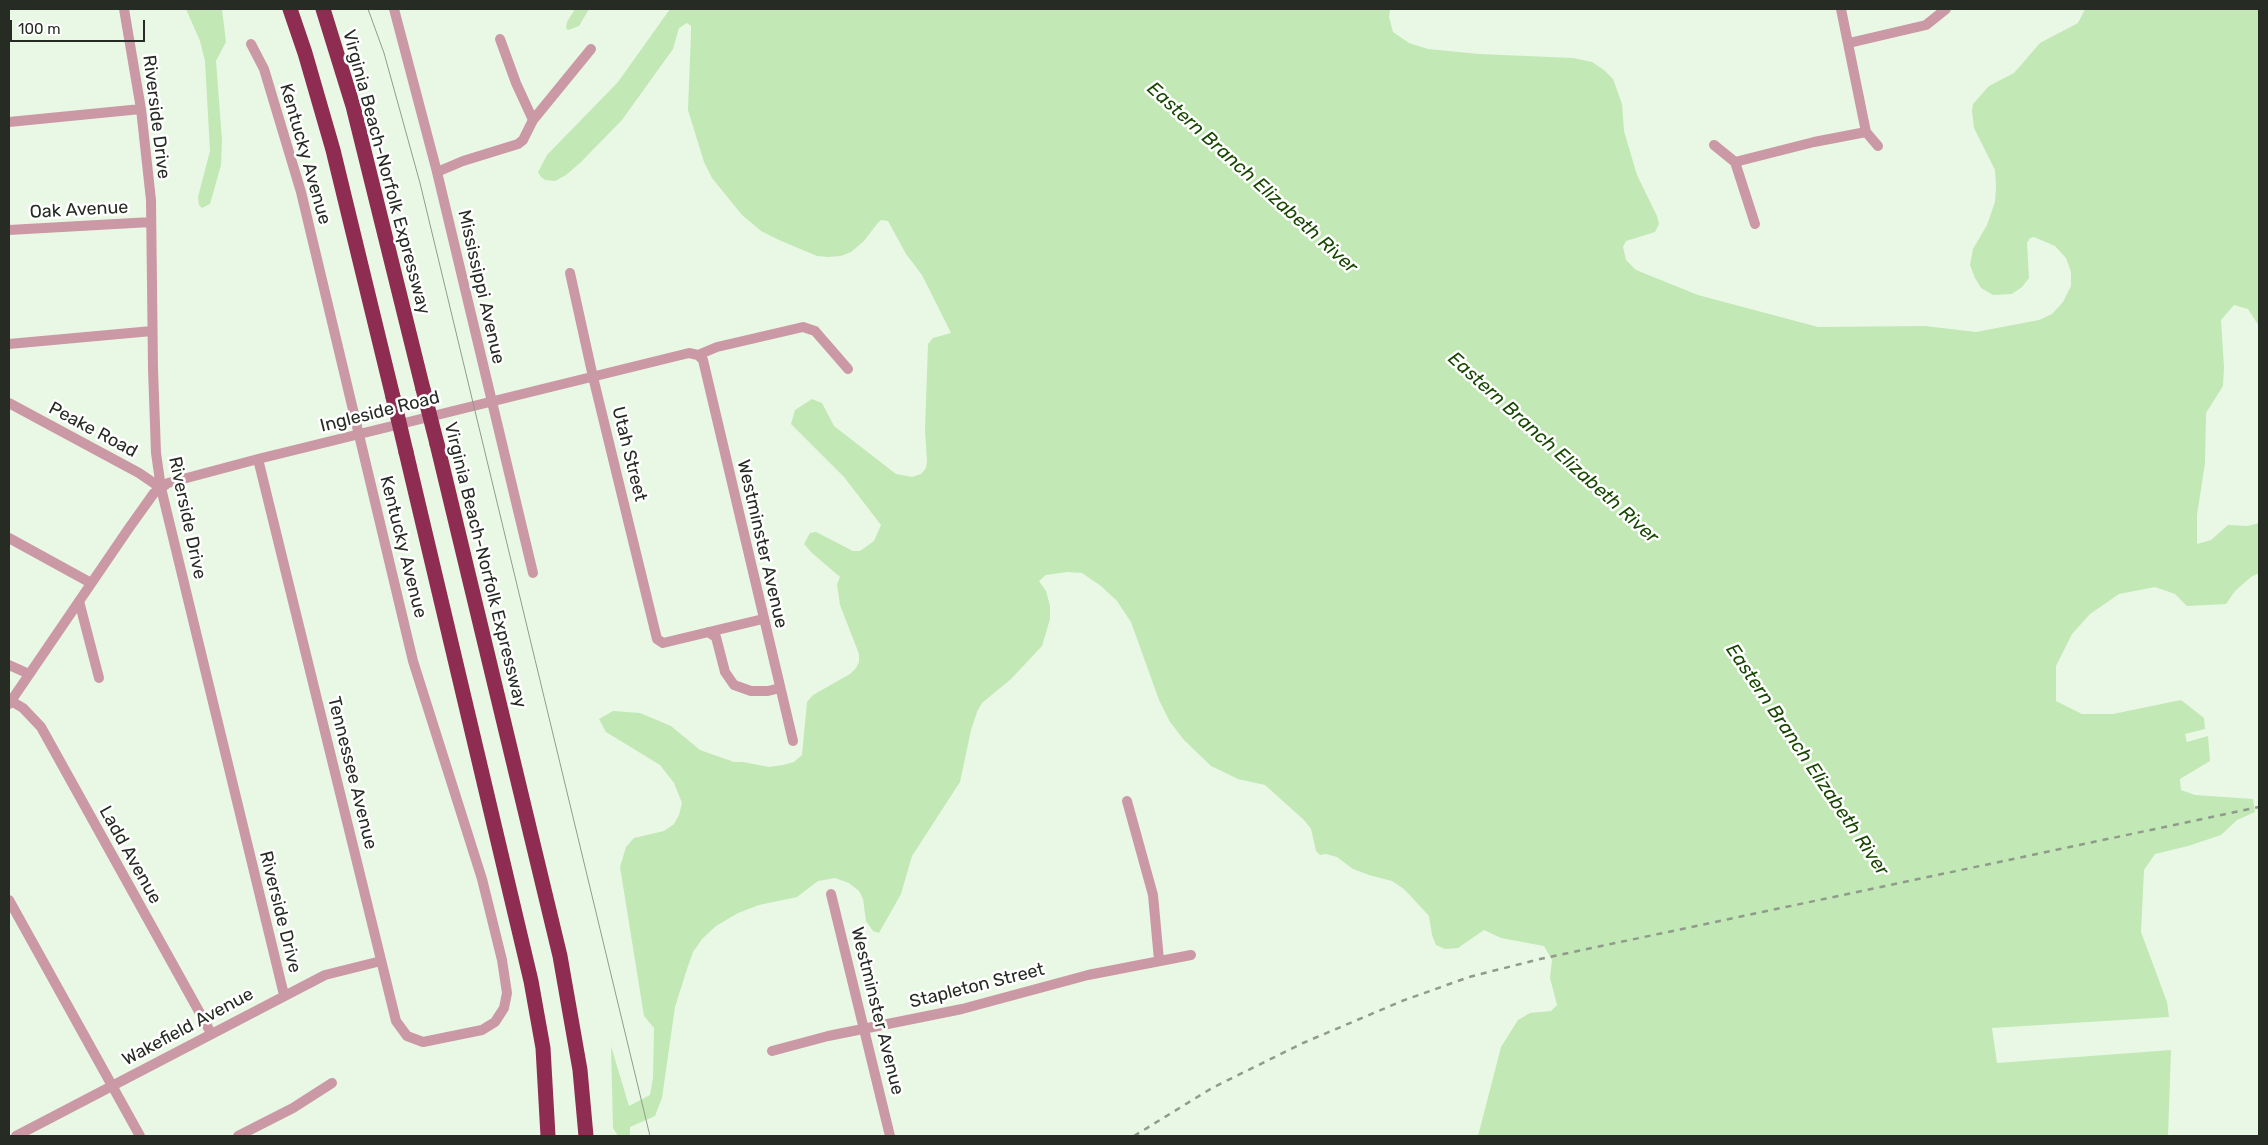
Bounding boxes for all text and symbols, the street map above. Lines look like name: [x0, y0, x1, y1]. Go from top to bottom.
scale bar: [12, 10, 148, 42]
text: 100 m: [18, 20, 60, 38]
street label: Virginia Beach-Norfolk Expressway: [338, 27, 434, 317]
street label: Riverside Drive: [138, 54, 174, 180]
water label: Eastern Branch Elizabeth River: [1142, 77, 1362, 279]
street label: Kentucky Avenue: [275, 81, 335, 227]
street label: Oak Avenue: [29, 197, 129, 223]
street label: Mississippi Avenue: [453, 208, 509, 366]
water label: Eastern Branch Elizabeth River: [1443, 347, 1663, 549]
street label: Ingleside Road: [318, 387, 442, 437]
street label: Peake Road: [45, 398, 141, 462]
street label: Utah Street: [607, 404, 651, 504]
street label: Virginia Beach-Norfolk Expressway: [439, 420, 531, 710]
street label: Riverside Drive: [163, 455, 211, 581]
street label: Westminster Avenue: [732, 458, 792, 630]
street label: Kentucky Avenue: [375, 474, 431, 620]
water label: Eastern Branch Elizabeth River: [1721, 640, 1893, 880]
street label: Tennessee Avenue: [323, 694, 381, 852]
street label: Ladd Avenue: [94, 802, 166, 908]
street label: Riverside Drive: [254, 849, 306, 975]
street label: Westminster Avenue: [846, 925, 908, 1097]
street label: Stapleton Street: [907, 959, 1047, 1013]
street label: Wakefield Avenue: [119, 983, 257, 1071]

